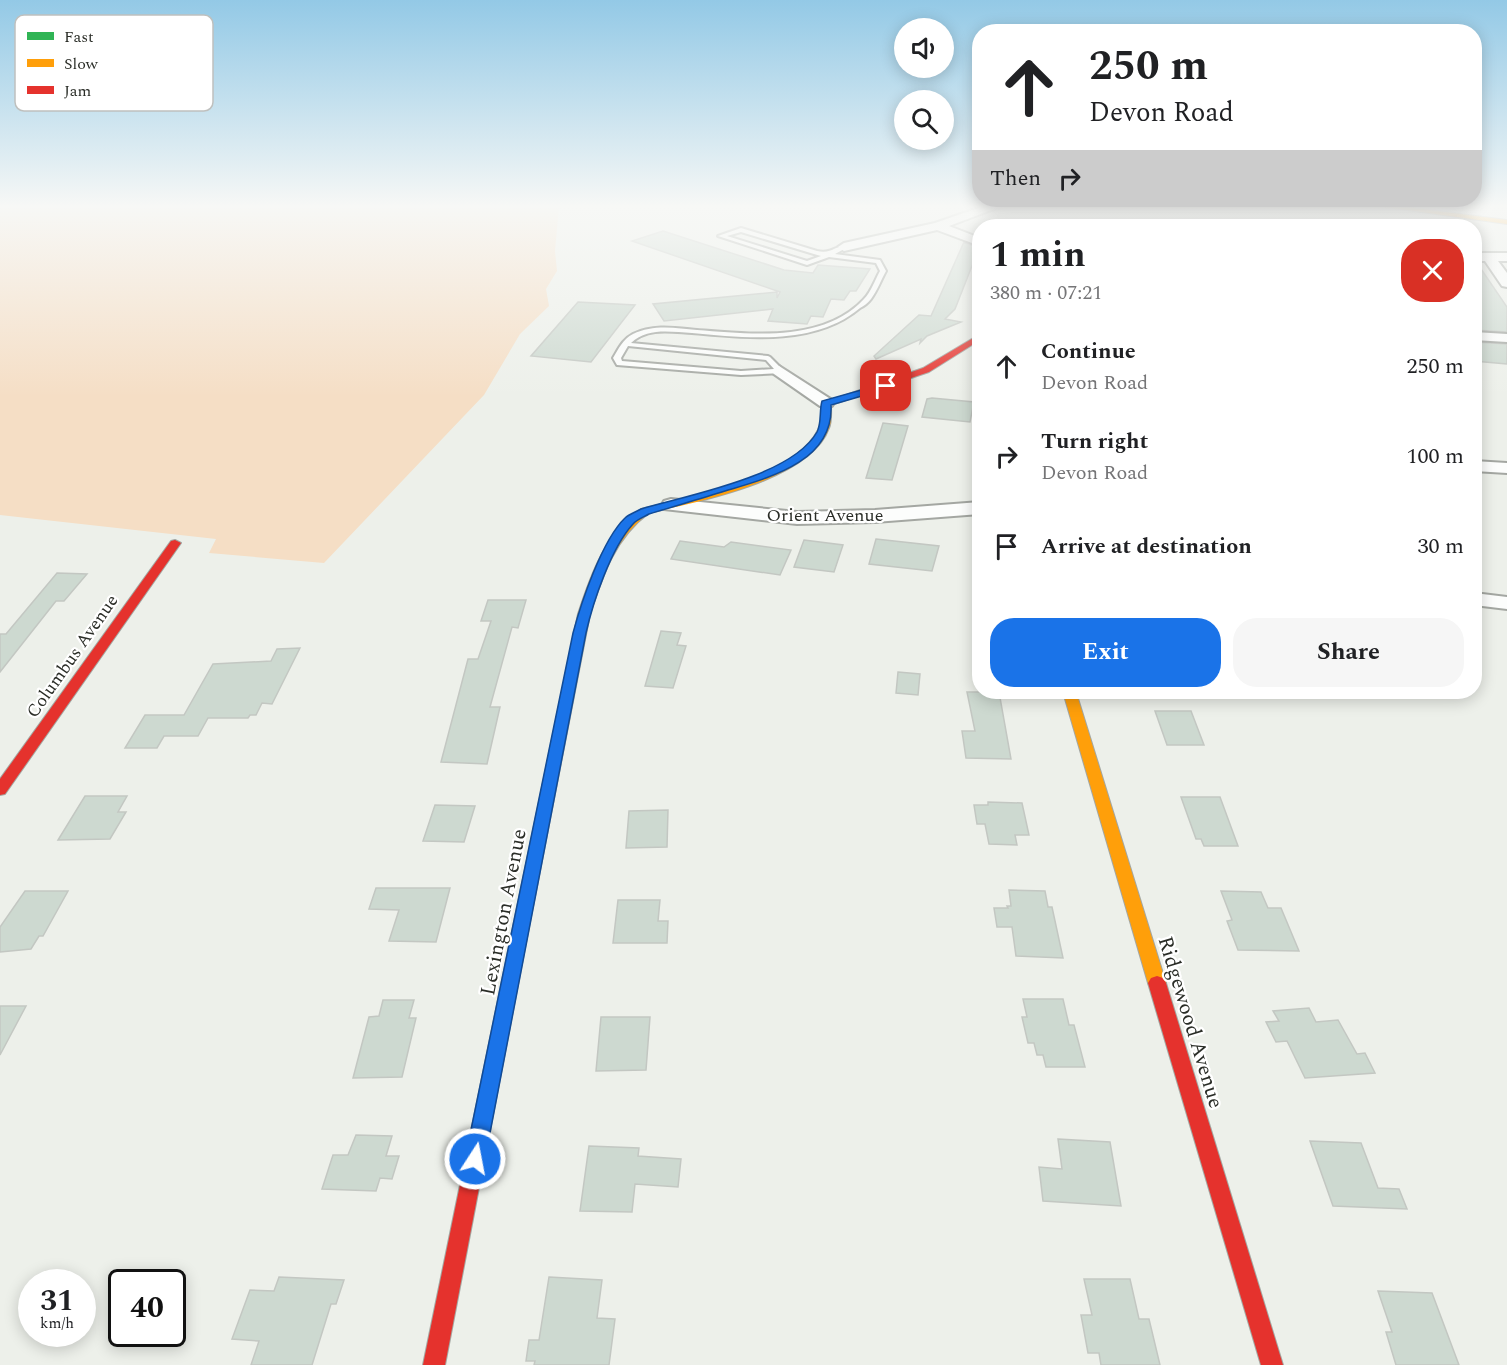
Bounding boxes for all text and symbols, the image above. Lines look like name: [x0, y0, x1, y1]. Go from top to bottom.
legend: [15, 15, 213, 111]
map controls: [894, 18, 954, 150]
button: sound: [894, 18, 954, 78]
text: Fast: [64, 25, 94, 49]
text: 250 m: [1089, 35, 1208, 98]
icon: ahead: [990, 48, 1068, 126]
text: Slow: [64, 52, 99, 76]
text: Jam: [64, 79, 92, 103]
button: search: [894, 90, 954, 150]
text: Devon Road: [1089, 92, 1234, 134]
text: Then: [990, 162, 1041, 195]
icon: right: [1053, 162, 1086, 195]
text: 1 min: [990, 228, 1086, 283]
button: close: [1401, 239, 1464, 302]
text: 380 m · 07:21: [990, 278, 1102, 308]
text: Continue: [1041, 335, 1136, 368]
icon: ahead: [990, 350, 1023, 383]
text: 250 m: [1407, 350, 1464, 383]
pin: [860, 360, 911, 411]
text: Devon Road: [1041, 368, 1148, 398]
icon: arrive: [869, 369, 902, 402]
text: Turn right: [1041, 425, 1148, 458]
icon: right: [990, 440, 1023, 473]
text: 100 m: [1407, 440, 1464, 473]
text: Devon Road: [1041, 458, 1148, 488]
street label: Orient Avenue: [767, 502, 883, 529]
icon: arrive: [990, 530, 1023, 563]
text: Arrive at destination: [1041, 530, 1252, 563]
text: 30 m: [1418, 530, 1464, 563]
street label: Columbus Avenue: [20, 589, 125, 724]
button: Exit: [990, 618, 1221, 687]
button: Share: [1233, 618, 1464, 687]
street label: Lexington Avenue: [472, 826, 536, 998]
street label: Ridgewood Avenue: [1149, 932, 1231, 1112]
position arrow: [443, 1127, 507, 1191]
speed limit sign: 40: [108, 1269, 186, 1347]
text: 31: [40, 1278, 74, 1324]
text: km/h: [40, 1312, 74, 1335]

